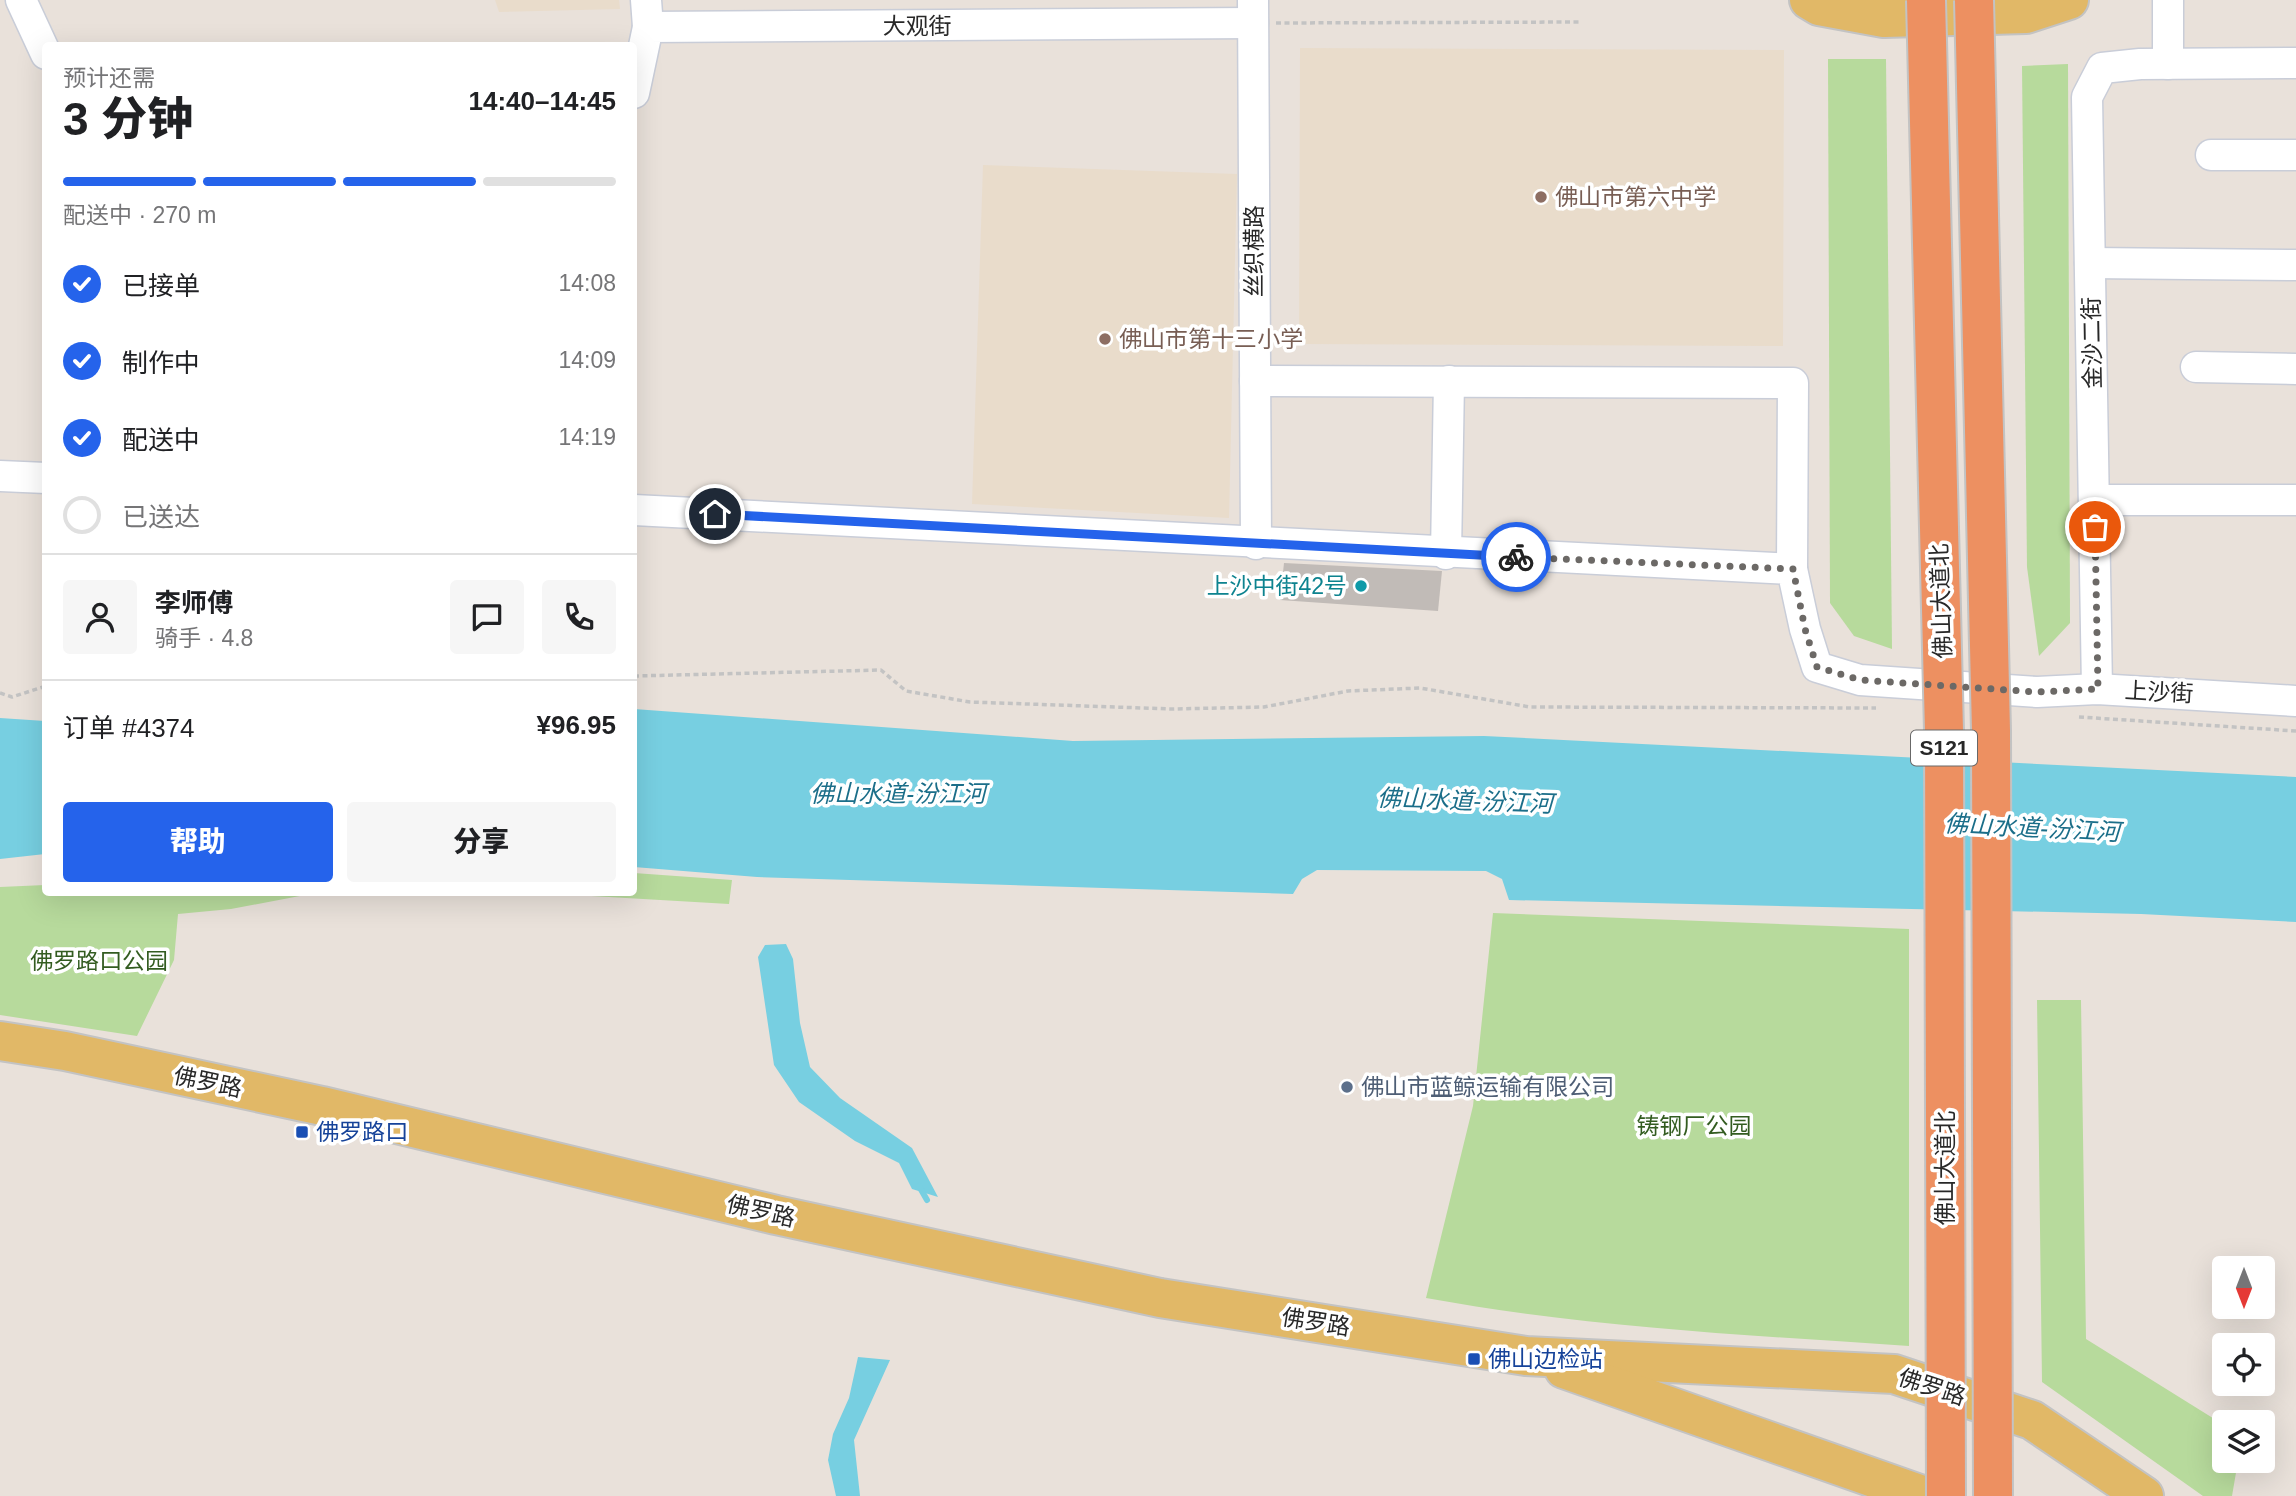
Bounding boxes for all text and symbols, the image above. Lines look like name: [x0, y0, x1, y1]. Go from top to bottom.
street label: 大观街: [883, 13, 952, 39]
text: 预计还需: [63, 65, 155, 91]
text: 14:40–14:45: [469, 86, 616, 116]
text: 3 分钟: [63, 93, 193, 145]
place label: 佛山市第六中学: [1555, 184, 1716, 210]
marker: 佛山市第六中学: [1533, 189, 1549, 205]
text: 配送中 · 270 m: [63, 202, 216, 228]
street label: 丝织横路: [1241, 205, 1267, 297]
icon: check: [63, 265, 101, 303]
text: 14:08: [558, 270, 616, 296]
text: 已接单: [122, 271, 200, 301]
street label: 金沙二街: [2078, 297, 2106, 389]
place label: 佛山市第十三小学: [1119, 326, 1303, 352]
marker: 佛山市第十三小学: [1097, 331, 1113, 347]
icon: check: [63, 342, 101, 380]
text: 14:09: [558, 347, 616, 373]
text: 制作中: [122, 348, 200, 378]
icon: check: [63, 419, 101, 457]
text: 14:19: [558, 424, 616, 450]
text: 配送中: [122, 425, 200, 455]
pin: [685, 484, 745, 544]
icon: home: [696, 495, 734, 533]
pin: [2065, 497, 2125, 557]
text: 已送达: [122, 502, 200, 532]
icon: bag: [2076, 508, 2114, 546]
courier: [1481, 522, 1551, 592]
icon: bike: [1497, 538, 1535, 576]
street label: 佛山大道北: [1926, 543, 1956, 659]
place label: 上沙中街42号: [1206, 573, 1347, 599]
marker: 上沙中街42号: [1353, 578, 1369, 594]
button: person: [63, 580, 137, 654]
button: chat: [450, 580, 524, 654]
button: phone: [542, 580, 616, 654]
text: 李师傅: [155, 588, 233, 618]
text: 骑手 · 4.8: [155, 625, 253, 651]
street label: 上沙街: [2124, 677, 2194, 707]
text: ¥96.95: [536, 710, 616, 740]
text: 订单 #4374: [63, 713, 195, 743]
road number: S121: [1911, 730, 1977, 766]
water label: 佛山水道-汾江河: [810, 780, 990, 807]
water label: 佛山水道-汾江河: [1377, 784, 1557, 817]
button: 帮助: [63, 802, 333, 882]
button: 分享: [347, 802, 616, 882]
water label: 佛山水道-汾江河: [1943, 809, 2125, 846]
park label: 佛罗路口公园: [30, 948, 168, 974]
street label: 佛罗路: [172, 1062, 244, 1102]
place label: 佛山市蓝鲸运输有限公司: [1361, 1074, 1614, 1100]
marker: 佛山市蓝鲸运输有限公司: [1339, 1079, 1355, 1095]
street label: 佛山大道北: [1932, 1111, 1958, 1226]
park label: 铸钢厂公园: [1637, 1113, 1752, 1139]
place label: 佛罗路口: [316, 1119, 408, 1145]
marker: 佛罗路口: [294, 1124, 310, 1140]
street label: 佛罗路: [724, 1191, 798, 1231]
north arrow: [2212, 1256, 2275, 1320]
map controls: [2212, 1256, 2275, 1473]
street label: 佛罗路: [1280, 1304, 1352, 1340]
button: locate: [2212, 1333, 2275, 1396]
place label: 佛山边检站: [1488, 1346, 1603, 1372]
marker: 佛山边检站: [1466, 1351, 1482, 1367]
street label: 佛罗路: [1895, 1364, 1969, 1410]
button: layers: [2212, 1410, 2275, 1473]

